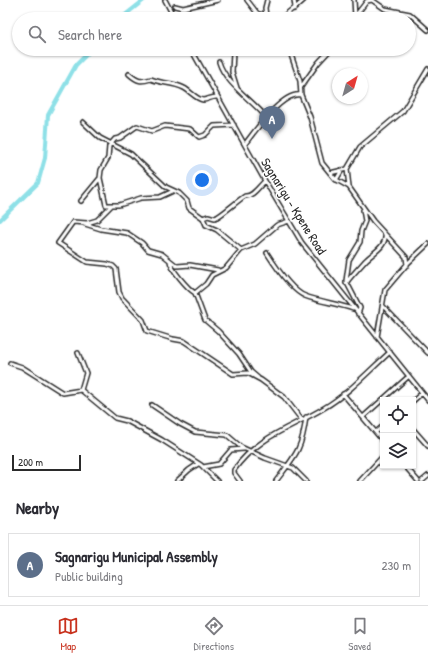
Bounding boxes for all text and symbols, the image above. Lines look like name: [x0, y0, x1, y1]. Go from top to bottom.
search box: [12, 12, 416, 56]
icon: search: [26, 23, 48, 45]
text: Search here: [58, 24, 122, 45]
north arrow: [332, 68, 368, 104]
pin: A: [259, 106, 285, 139]
street label: Sagnarigu - Kpene Road: [257, 154, 331, 258]
your location: [192, 170, 212, 190]
map controls: [380, 397, 416, 469]
button: locate: [380, 397, 416, 433]
button: layers: [380, 433, 416, 469]
scale bar: [12, 453, 81, 472]
text: 200 m: [18, 455, 43, 469]
text: Nearby: [16, 496, 59, 519]
text: Sagnarigu Municipal Assembly: [55, 546, 218, 567]
text: A: [27, 556, 33, 574]
text: 230 m: [381, 556, 411, 574]
text: Public building: [55, 567, 123, 585]
tab: Map: [57, 615, 79, 653]
tab: Directions: [194, 615, 234, 653]
tab: Saved: [348, 615, 371, 653]

